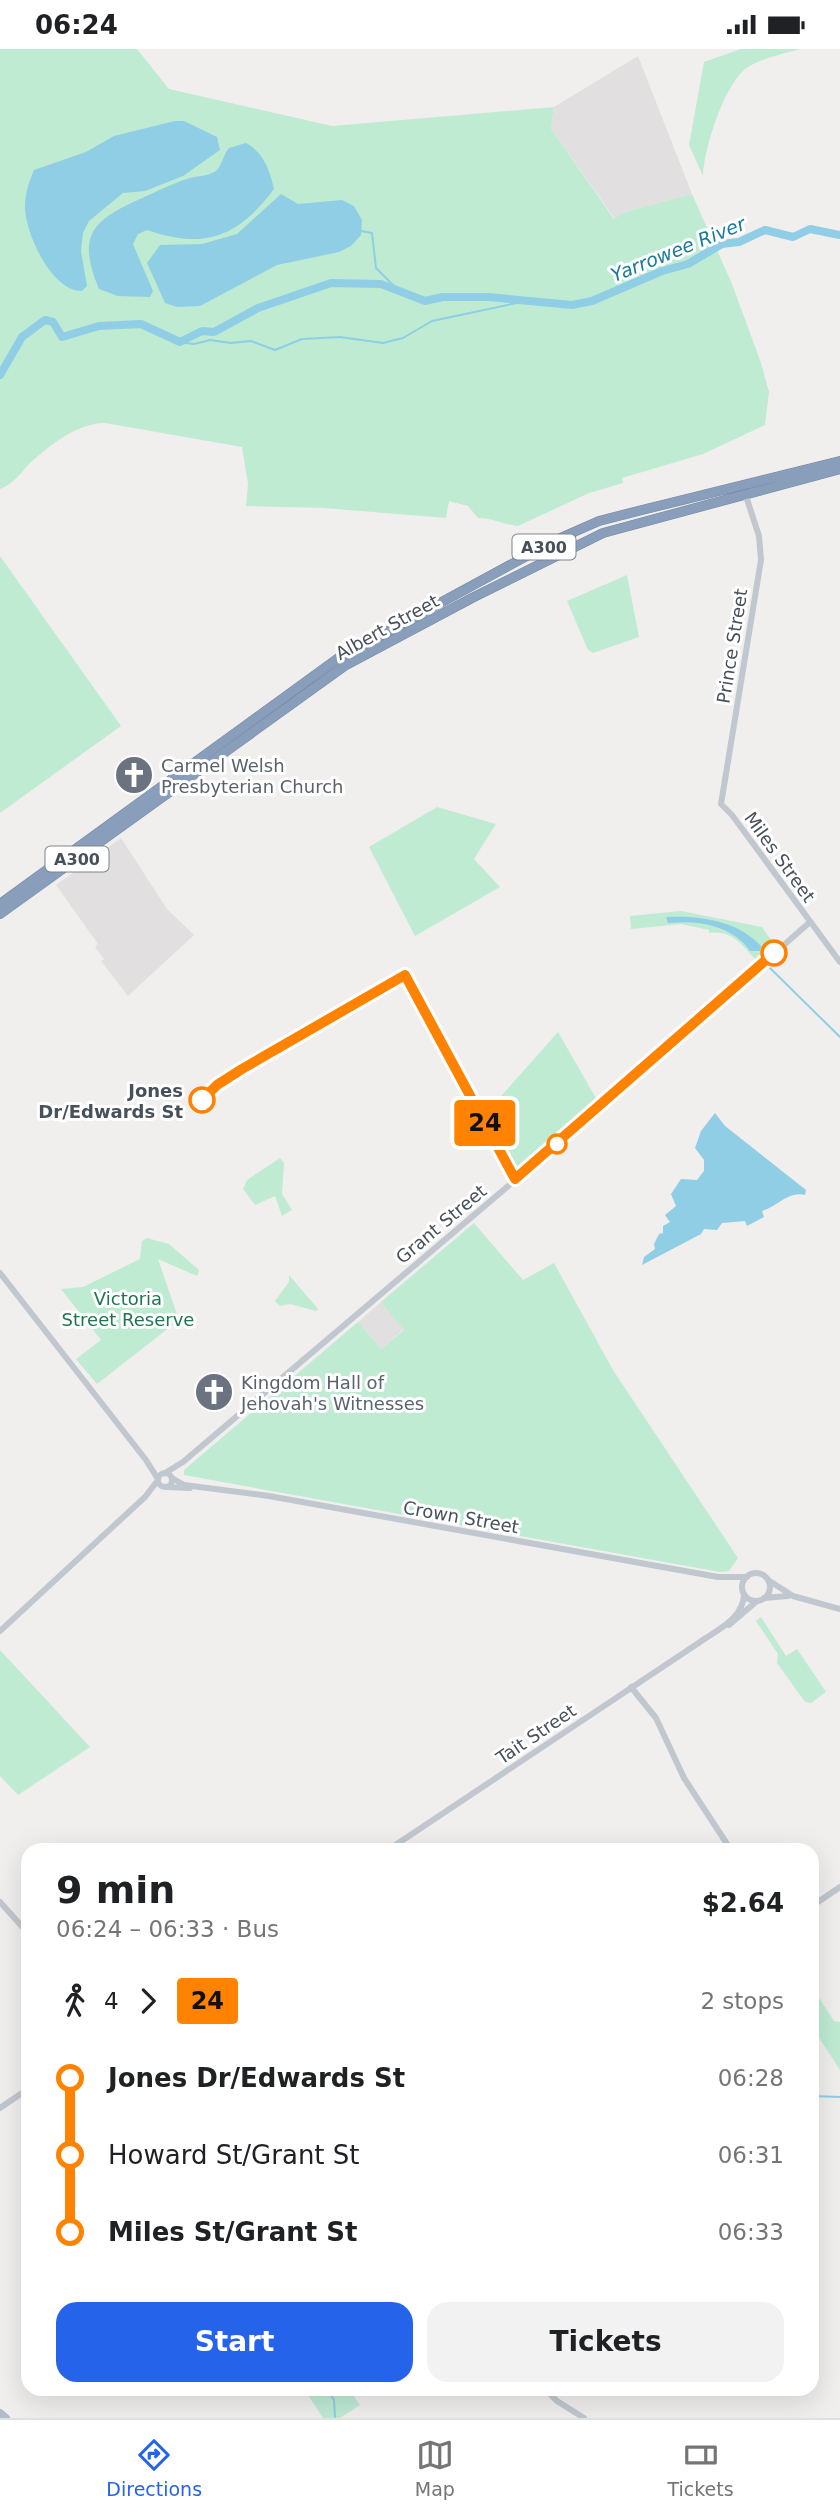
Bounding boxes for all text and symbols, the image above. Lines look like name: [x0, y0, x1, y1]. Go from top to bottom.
text: 06:24: [35, 10, 118, 40]
water label: Yarrowee River: [608, 212, 749, 286]
road number: A300: [512, 534, 576, 559]
street label: Prince Street: [713, 587, 751, 705]
street label: Albert Street: [332, 590, 442, 664]
church icon: Carmel Welsh Presbyterian Church: [113, 754, 155, 796]
place label: Carmel Welsh Presbyterian Church: [161, 755, 343, 797]
street label: Miles Street: [740, 808, 820, 906]
road number: A300: [46, 846, 108, 871]
unlabelled marker: [761, 940, 787, 966]
place label: Jones Dr/Edwards St: [38, 1080, 183, 1122]
marker: Jones Dr/Edwards St: [189, 1087, 215, 1113]
line badge: 24: [454, 1100, 516, 1146]
text: 24: [468, 1109, 502, 1137]
unlabelled marker: [547, 1134, 567, 1154]
street label: Grant Street: [392, 1180, 490, 1268]
park label: Victoria Street Reserve: [62, 1288, 194, 1330]
church icon: Kingdom Hall of Jehovah's Witnesses: [193, 1371, 235, 1413]
place label: Kingdom Hall of Jehovah's Witnesses: [240, 1372, 424, 1414]
street label: Crown Street: [401, 1496, 521, 1538]
street label: Tait Street: [491, 1700, 580, 1769]
text: 9 min: [56, 1868, 175, 1912]
text: $2.64: [702, 1888, 784, 1918]
text: 06:24 – 06:33 · Bus: [56, 1916, 279, 1942]
icon: walk: [56, 1982, 94, 2020]
icon: forward: [129, 1982, 167, 2020]
text: 24: [191, 1987, 224, 2015]
text: 4: [104, 1988, 119, 2014]
text: 2 stops: [700, 1988, 784, 2014]
text: Jones Dr/Edwards St: [108, 2063, 405, 2093]
text: 06:28: [718, 2065, 784, 2091]
text: Howard St/Grant St: [108, 2140, 360, 2170]
text: 06:31: [718, 2142, 784, 2168]
text: Miles St/Grant St: [108, 2217, 357, 2247]
text: 06:33: [718, 2219, 784, 2245]
button: Start: [56, 2302, 413, 2382]
button: Tickets: [427, 2302, 784, 2382]
tab: Directions: [106, 2436, 202, 2500]
tab: Map: [415, 2436, 455, 2500]
tab: Tickets: [668, 2436, 734, 2500]

